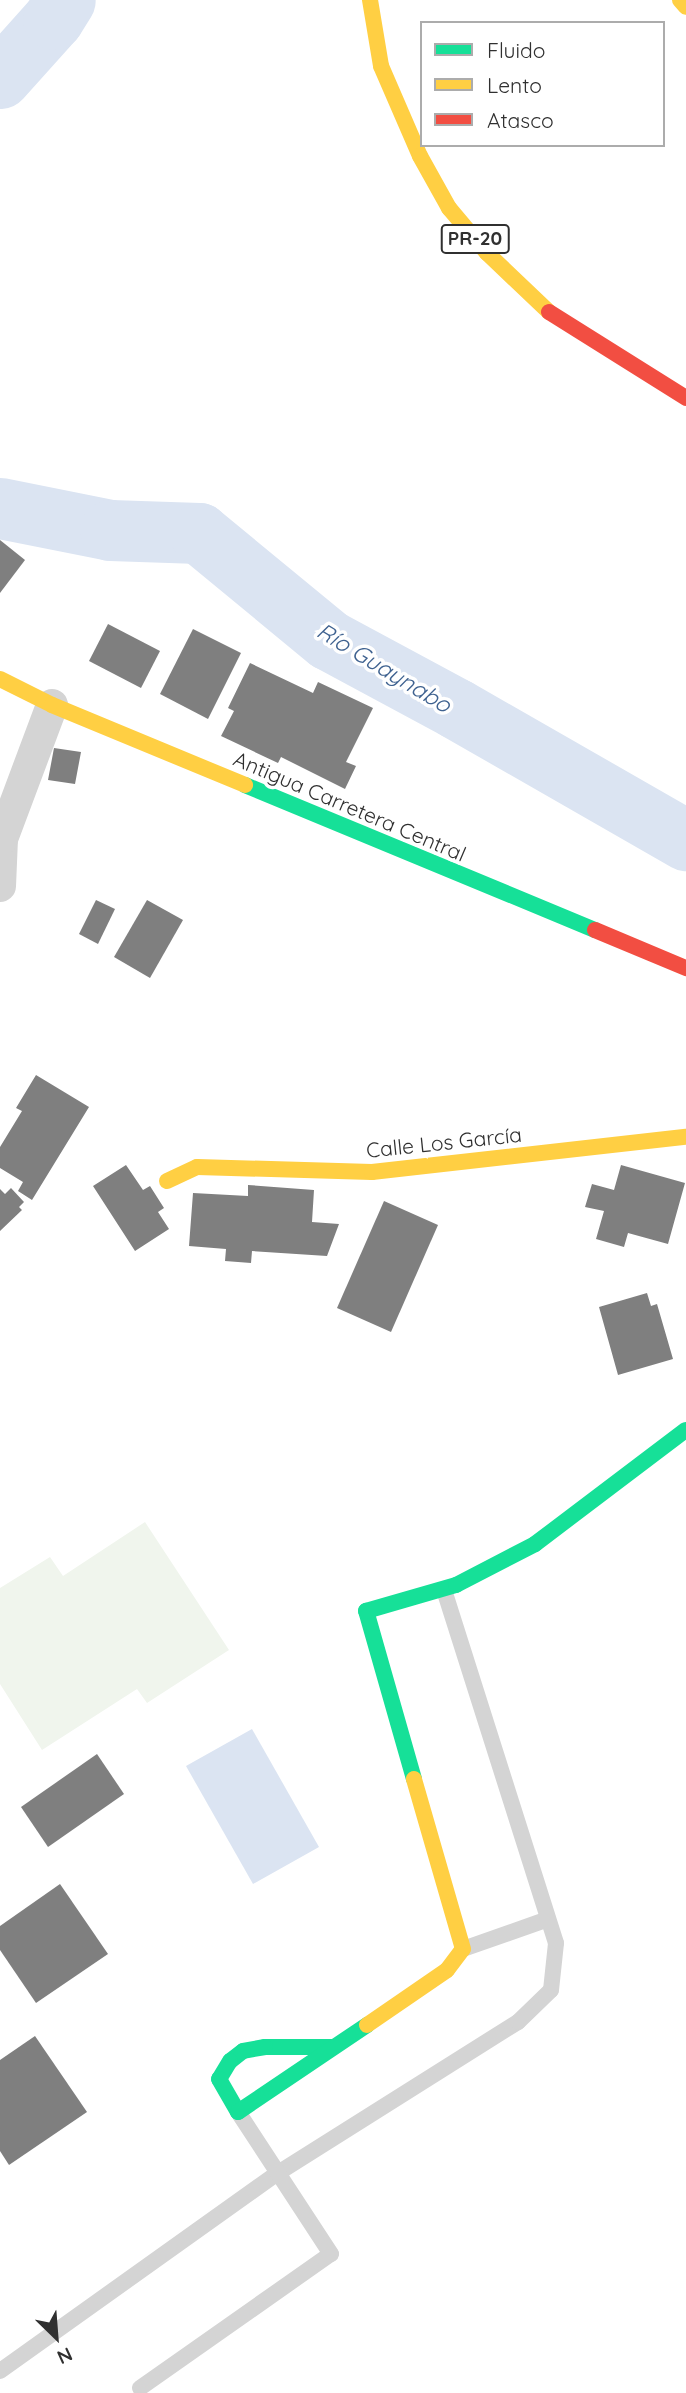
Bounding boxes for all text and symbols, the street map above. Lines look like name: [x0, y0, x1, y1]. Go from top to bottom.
legend: [420, 21, 665, 147]
text: Fluido: [487, 37, 545, 63]
text: Lento: [487, 72, 542, 98]
text: Atasco: [487, 107, 554, 133]
road number: PR-20: [440, 224, 510, 255]
water label: Río Guaynabo: [312, 617, 456, 719]
street label: Antigua Carretera Central: [230, 746, 470, 866]
street label: Calle Los García: [365, 1121, 523, 1163]
north arrow: [21, 2302, 91, 2372]
text: N: [53, 2342, 76, 2370]

